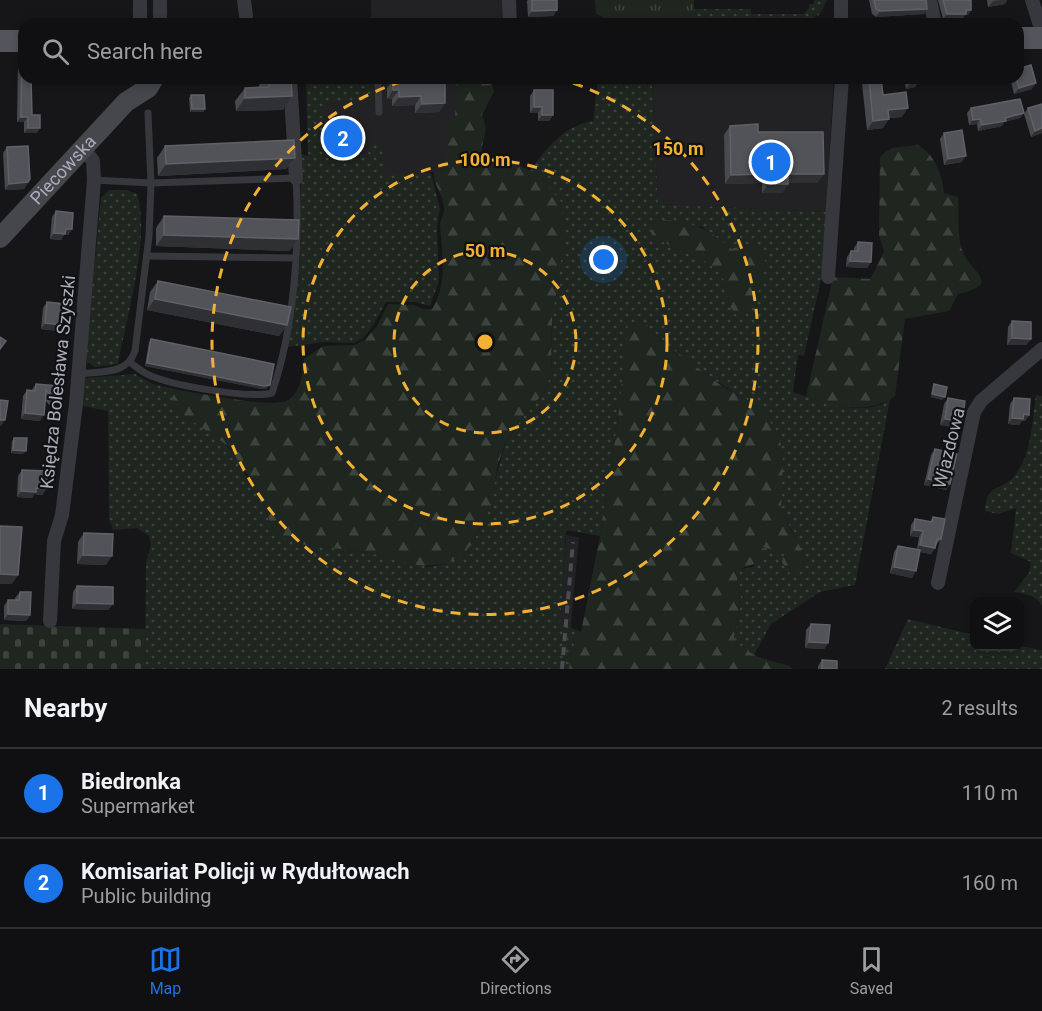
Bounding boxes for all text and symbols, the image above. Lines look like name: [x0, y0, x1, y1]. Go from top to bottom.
search box: [18, 18, 1024, 84]
icon: search: [39, 35, 72, 68]
text: Search here: [87, 39, 203, 64]
pin: 2: [324, 116, 362, 160]
street label: Piecowska: [26, 130, 100, 208]
text: 150 m: [652, 138, 704, 159]
pin: 1: [752, 140, 790, 184]
text: 100 m: [459, 149, 511, 170]
text: 50 m: [465, 240, 505, 261]
your location: [589, 245, 618, 274]
street label: Księdza Bolesława Szyszki: [36, 274, 79, 490]
centre of rings: [475, 332, 495, 352]
street label: Wjazdowa: [928, 405, 969, 490]
map controls: [970, 597, 1024, 651]
button: layers: [970, 597, 1024, 651]
text: Nearby: [24, 693, 107, 723]
text: 2 results: [942, 696, 1018, 720]
text: Biedronka: [81, 769, 181, 794]
text: 1: [38, 781, 49, 805]
text: 110 m: [962, 781, 1018, 805]
text: Supermarket: [81, 794, 195, 818]
text: Komisariat Policji w Rydułtowach: [81, 859, 410, 884]
text: 2: [38, 871, 49, 895]
text: 160 m: [962, 871, 1018, 895]
text: Public building: [81, 884, 211, 908]
tab: Map: [149, 943, 182, 998]
tab: Directions: [480, 943, 552, 998]
tab: Saved: [850, 943, 893, 998]

